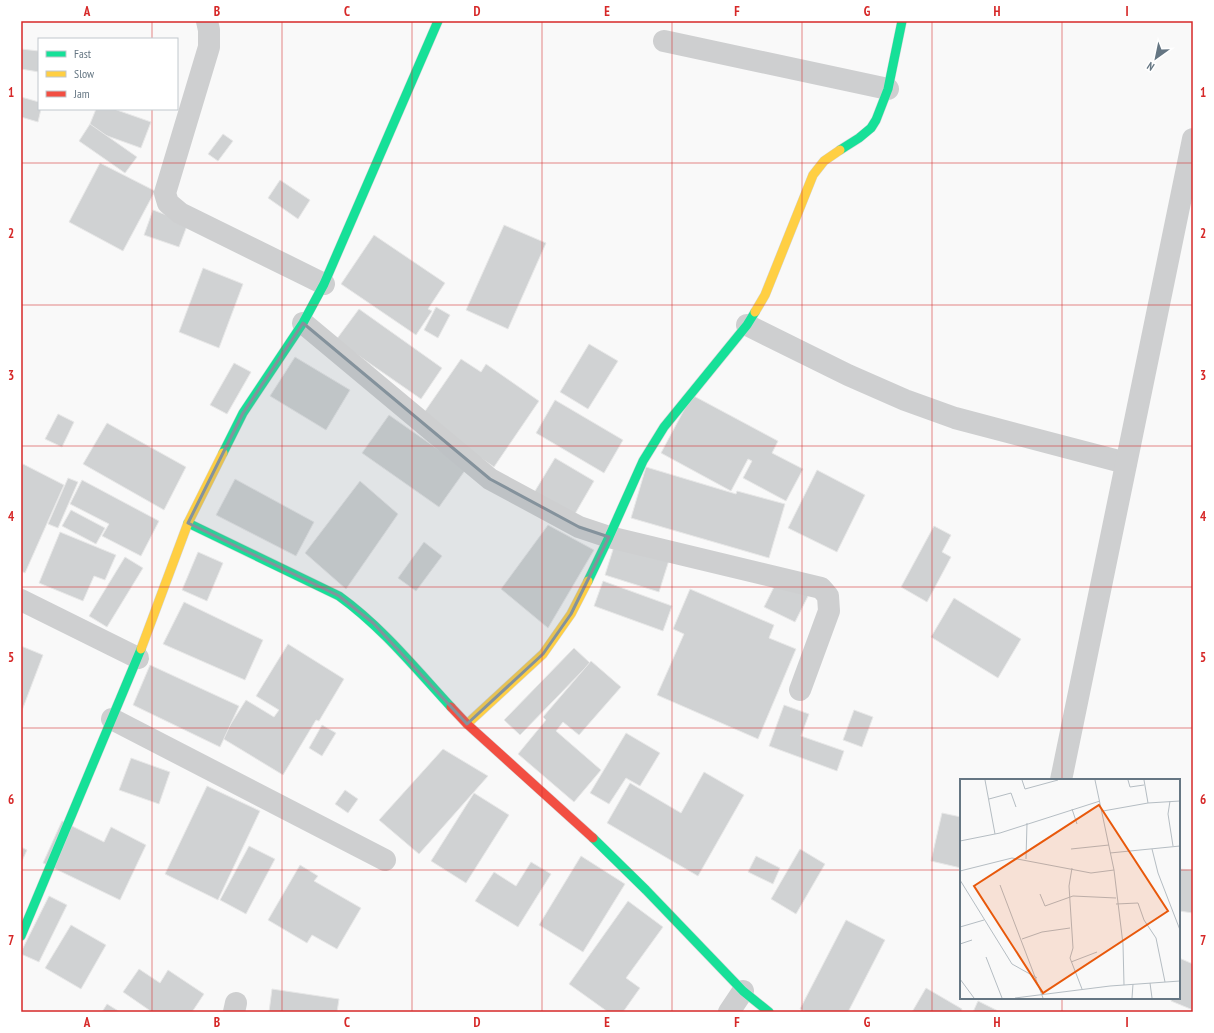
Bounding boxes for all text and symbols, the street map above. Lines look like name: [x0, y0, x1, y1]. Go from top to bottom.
text: A: [83, 3, 91, 20]
text: B: [214, 3, 220, 20]
text: C: [344, 3, 350, 20]
text: D: [474, 3, 481, 20]
text: E: [604, 3, 610, 20]
text: F: [734, 3, 740, 20]
text: G: [864, 3, 871, 20]
text: H: [994, 3, 1001, 20]
text: I: [1125, 3, 1129, 20]
legend: [38, 38, 178, 110]
north arrow: [1136, 38, 1176, 78]
text: Fast: [74, 46, 92, 61]
text: N: [1144, 59, 1157, 74]
text: Slow: [74, 66, 95, 81]
text: 1: [8, 84, 14, 101]
text: 1: [1200, 84, 1206, 101]
text: Jam: [73, 86, 90, 101]
text: 2: [8, 225, 14, 242]
text: 2: [1200, 225, 1206, 242]
text: 3: [8, 367, 14, 384]
text: 3: [1200, 367, 1206, 384]
text: 4: [8, 508, 15, 525]
text: 4: [1200, 508, 1207, 525]
text: 5: [8, 649, 14, 666]
text: 5: [1200, 649, 1206, 666]
inset map: [960, 779, 1180, 999]
text: 6: [8, 791, 14, 808]
text: 6: [1200, 791, 1206, 808]
text: 7: [8, 932, 14, 949]
text: 7: [1200, 932, 1206, 949]
text: A: [83, 1014, 91, 1031]
text: B: [214, 1014, 220, 1031]
text: C: [344, 1014, 350, 1031]
text: D: [474, 1014, 481, 1031]
text: E: [604, 1014, 610, 1031]
text: F: [734, 1014, 740, 1031]
text: G: [864, 1014, 871, 1031]
text: H: [994, 1014, 1001, 1031]
text: I: [1125, 1014, 1129, 1031]

